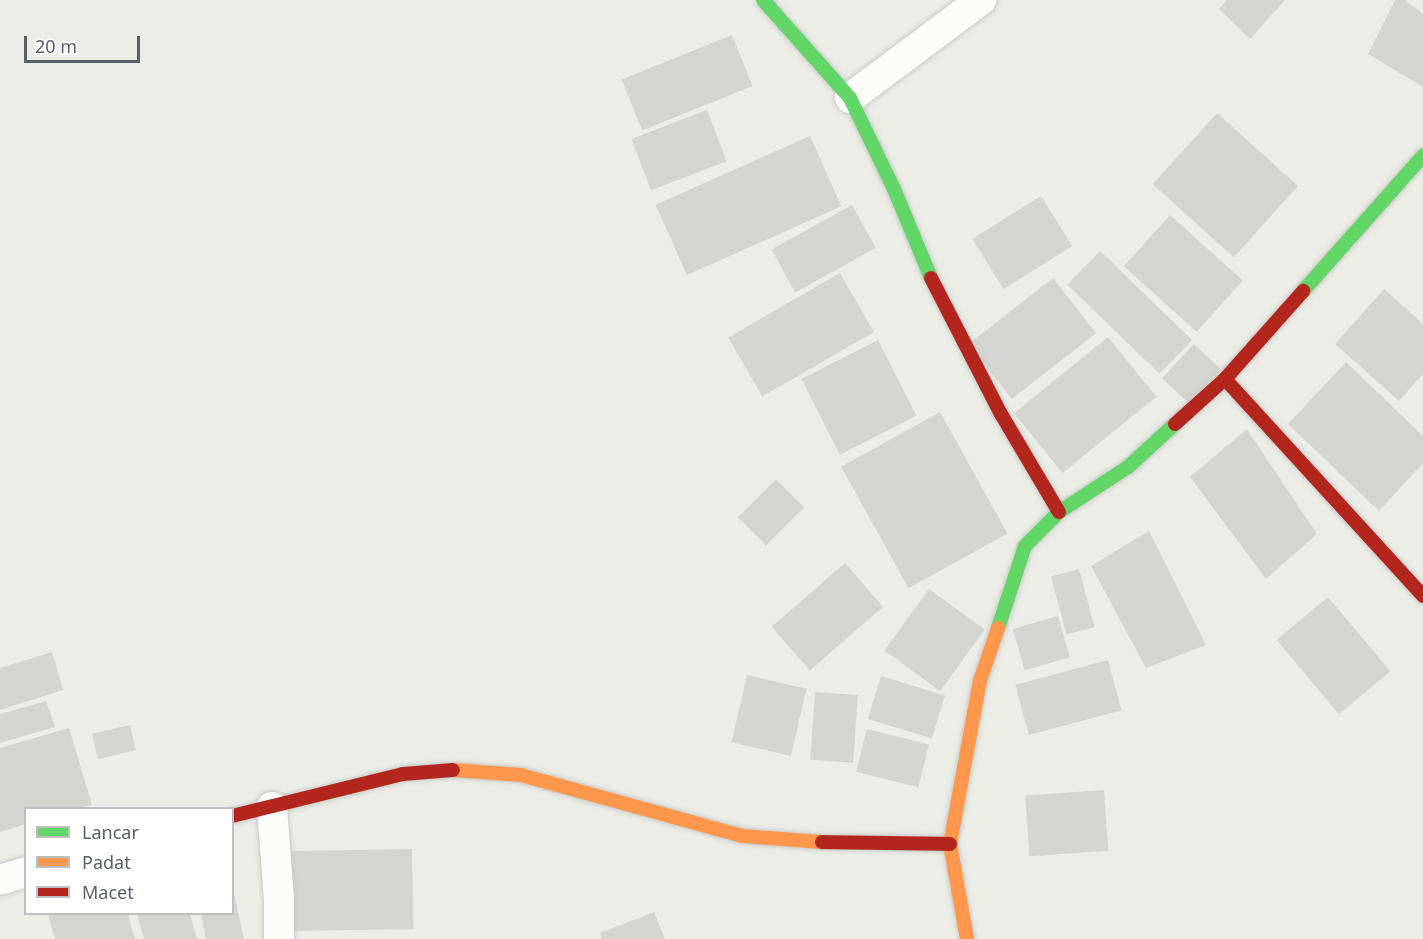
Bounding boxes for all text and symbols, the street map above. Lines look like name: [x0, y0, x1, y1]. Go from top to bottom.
scale bar: [27, 24, 142, 62]
text: 20 m: [35, 34, 77, 58]
legend: [24, 807, 234, 915]
text: Lancar: [82, 820, 139, 844]
text: Padat: [82, 850, 131, 874]
text: Macet: [82, 880, 134, 904]

